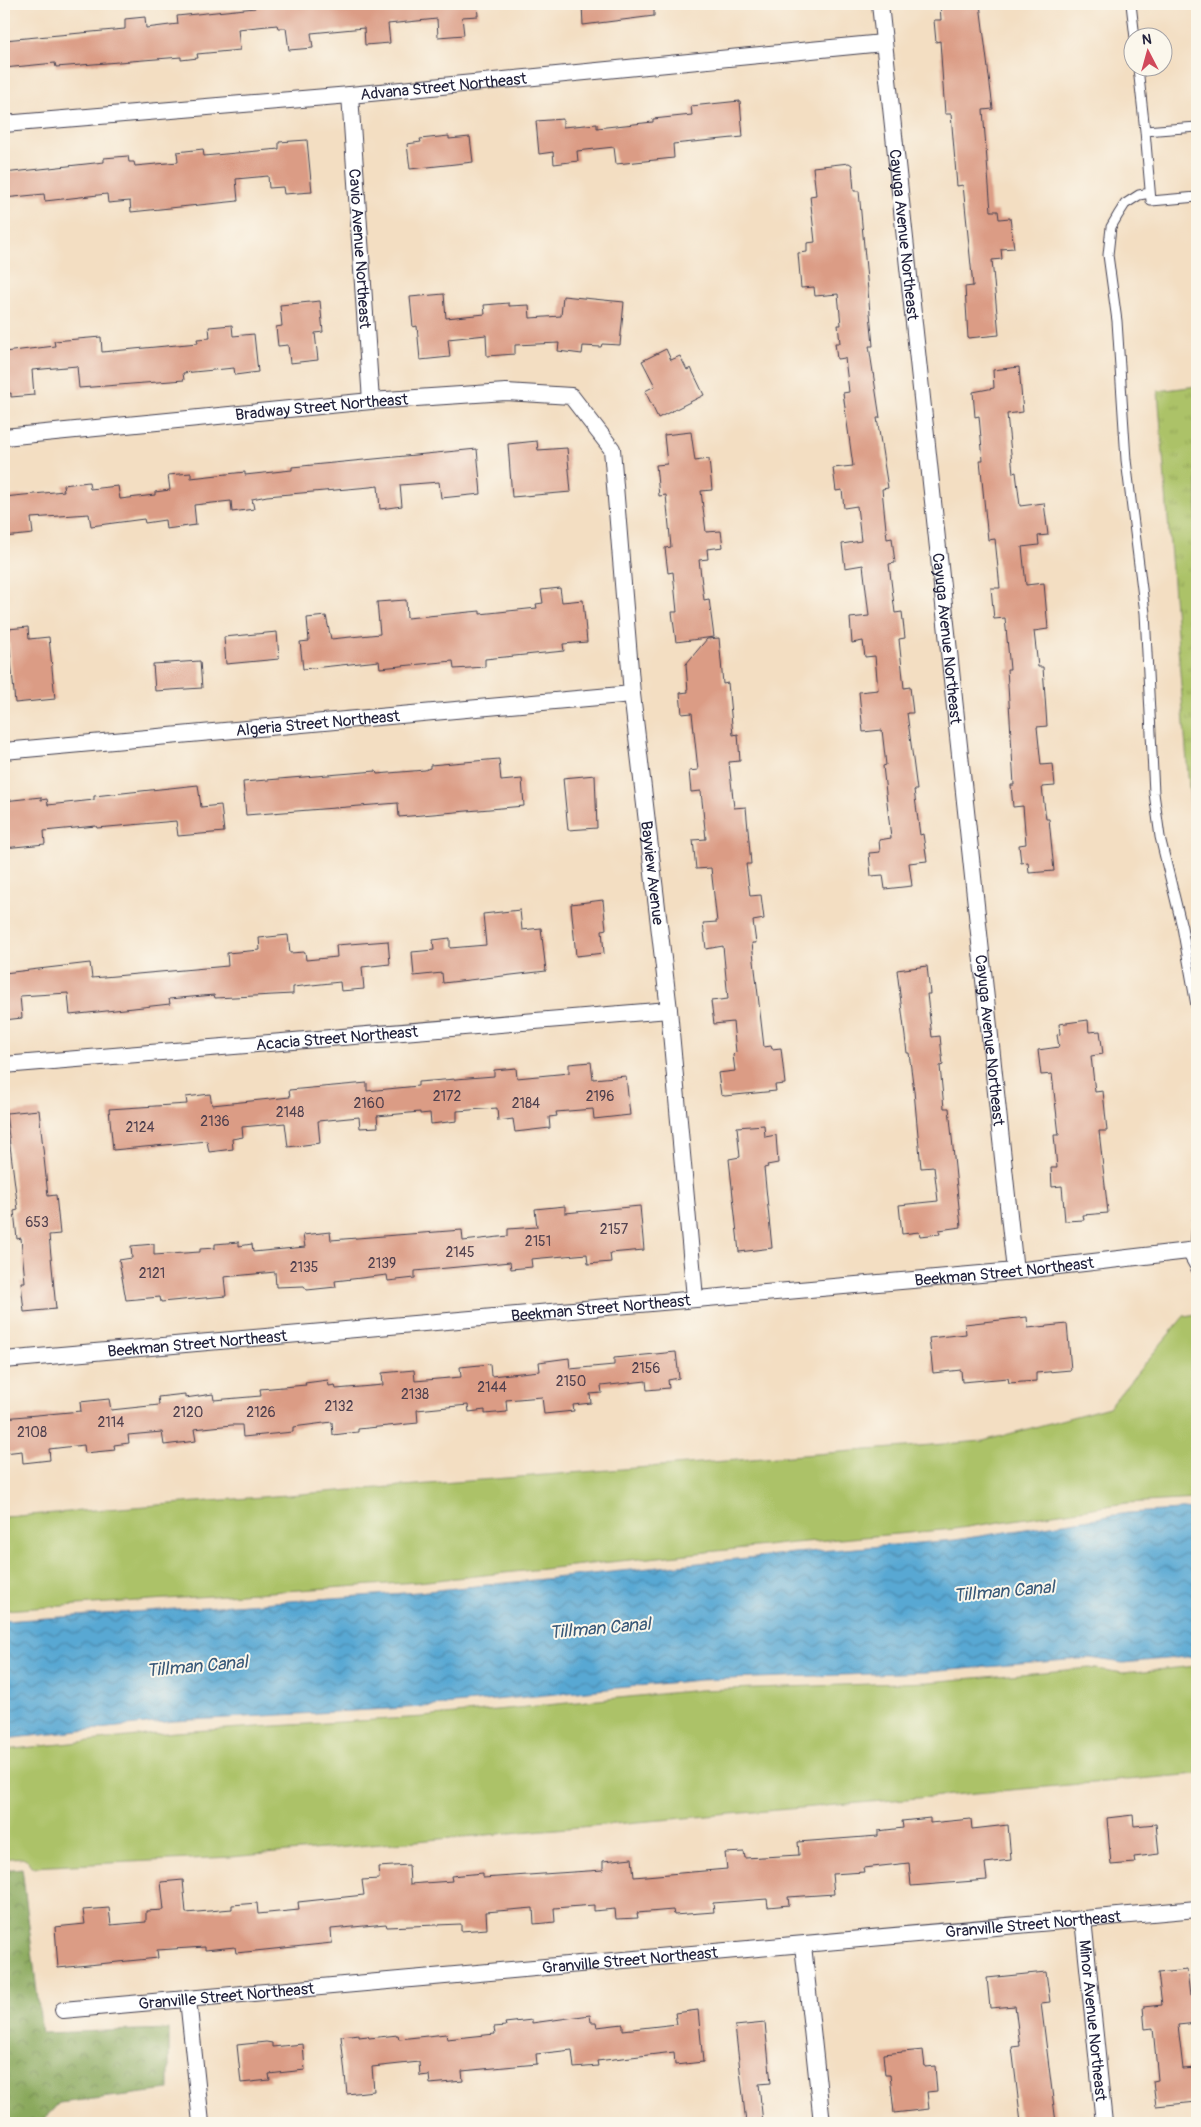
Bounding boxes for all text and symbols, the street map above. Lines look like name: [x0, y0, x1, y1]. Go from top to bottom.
north arrow: [1124, 28, 1174, 78]
text: N: [1141, 31, 1152, 49]
street label: Advana Street Northeast: [359, 69, 528, 105]
street label: Cayuga Avenue Northeast: [885, 148, 923, 322]
street label: Cavio Avenue Northeast: [344, 168, 375, 330]
street label: Bradway Street Northeast: [234, 390, 409, 425]
street label: Cayuga Avenue Northeast: [928, 552, 966, 726]
street label: Algeria Street Northeast: [235, 706, 401, 741]
street label: Bayview Avenue: [636, 820, 668, 926]
street label: Cayuga Avenue Northeast: [970, 954, 1009, 1127]
street label: Acacia Street Northeast: [255, 1022, 419, 1055]
house number: 2172: [433, 1088, 461, 1105]
house number: 2196: [586, 1088, 614, 1105]
house number: 2160: [353, 1095, 385, 1112]
house number: 2184: [512, 1095, 540, 1112]
house number: 2148: [276, 1104, 304, 1121]
house number: 2136: [200, 1113, 230, 1130]
house number: 2124: [125, 1119, 155, 1136]
house number: 653: [25, 1214, 49, 1231]
house number: 2157: [600, 1221, 629, 1238]
house number: 2151: [525, 1233, 551, 1250]
house number: 2145: [445, 1244, 475, 1261]
street label: Beekman Street Northeast: [914, 1253, 1095, 1291]
house number: 2139: [368, 1255, 396, 1272]
house number: 2135: [290, 1259, 318, 1276]
house number: 2121: [139, 1265, 165, 1282]
street label: Beekman Street Northeast: [510, 1291, 692, 1326]
street label: Beekman Street Northeast: [107, 1326, 289, 1362]
house number: 2156: [631, 1360, 661, 1377]
house number: 2150: [556, 1373, 586, 1390]
house number: 2144: [477, 1379, 507, 1396]
house number: 2138: [401, 1386, 429, 1403]
house number: 2132: [325, 1398, 354, 1415]
house number: 2120: [173, 1404, 203, 1421]
house number: 2126: [246, 1404, 276, 1421]
house number: 2114: [98, 1414, 124, 1431]
house number: 2108: [17, 1424, 47, 1441]
water label: Tillman Canal: [953, 1575, 1057, 1607]
water label: Tillman Canal: [549, 1612, 653, 1644]
water label: Tillman Canal: [146, 1650, 250, 1682]
street label: Granville Street Northeast: [945, 1907, 1123, 1942]
street label: Minor Avenue Northeast: [1074, 1939, 1111, 2103]
street label: Granville Street Northeast: [541, 1943, 719, 1978]
street label: Granville Street Northeast: [138, 1979, 316, 2014]

